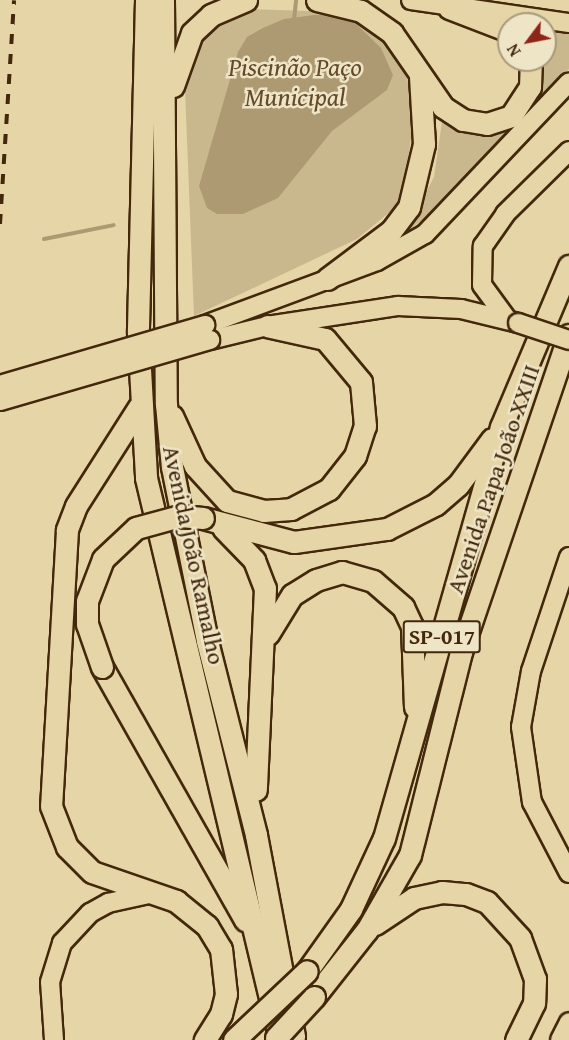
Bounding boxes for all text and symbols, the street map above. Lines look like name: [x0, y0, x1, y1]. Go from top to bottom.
north arrow: [497, 12, 557, 72]
text: N: [500, 40, 526, 61]
water label: Piscinão Paço Municipal: [228, 51, 362, 112]
street label: Avenida Papa João XXIII: [440, 361, 546, 597]
street label: Avenida João Ramalho: [157, 443, 231, 667]
road number: SP-017: [402, 618, 482, 656]

